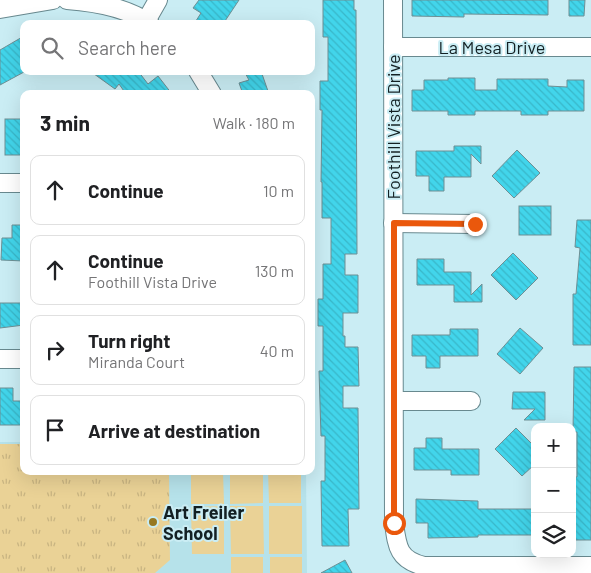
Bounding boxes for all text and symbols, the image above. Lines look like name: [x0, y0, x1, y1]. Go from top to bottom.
search box: [20, 20, 315, 75]
icon: search: [38, 34, 66, 62]
text: Search here: [78, 36, 177, 59]
street label: La Mesa Drive: [439, 36, 545, 58]
street label: Foothill Vista Drive: [382, 54, 404, 200]
text: 3 min: [40, 110, 90, 135]
text: Walk · 180 m: [213, 113, 295, 132]
icon: ahead: [41, 176, 69, 204]
text: Continue: [88, 179, 164, 202]
text: 10 m: [263, 181, 294, 200]
route end: [464, 213, 487, 236]
text: Continue: [88, 249, 164, 272]
icon: ahead: [41, 256, 69, 284]
text: 130 m: [255, 261, 294, 280]
text: Foothill Vista Drive: [88, 272, 217, 291]
text: Turn right: [88, 329, 170, 352]
icon: right: [41, 336, 69, 364]
text: 40 m: [260, 341, 294, 360]
text: Miranda Court: [88, 352, 185, 371]
icon: arrive: [41, 416, 69, 444]
text: Arrive at destination: [88, 419, 260, 442]
map controls: [531, 423, 576, 558]
button: +: [531, 423, 576, 468]
button: −: [531, 468, 576, 513]
place label: Art Freiler School: [163, 501, 244, 544]
route start: [383, 512, 406, 535]
button: layers: [531, 513, 576, 558]
marker: Art Freiler School: [147, 516, 159, 528]

